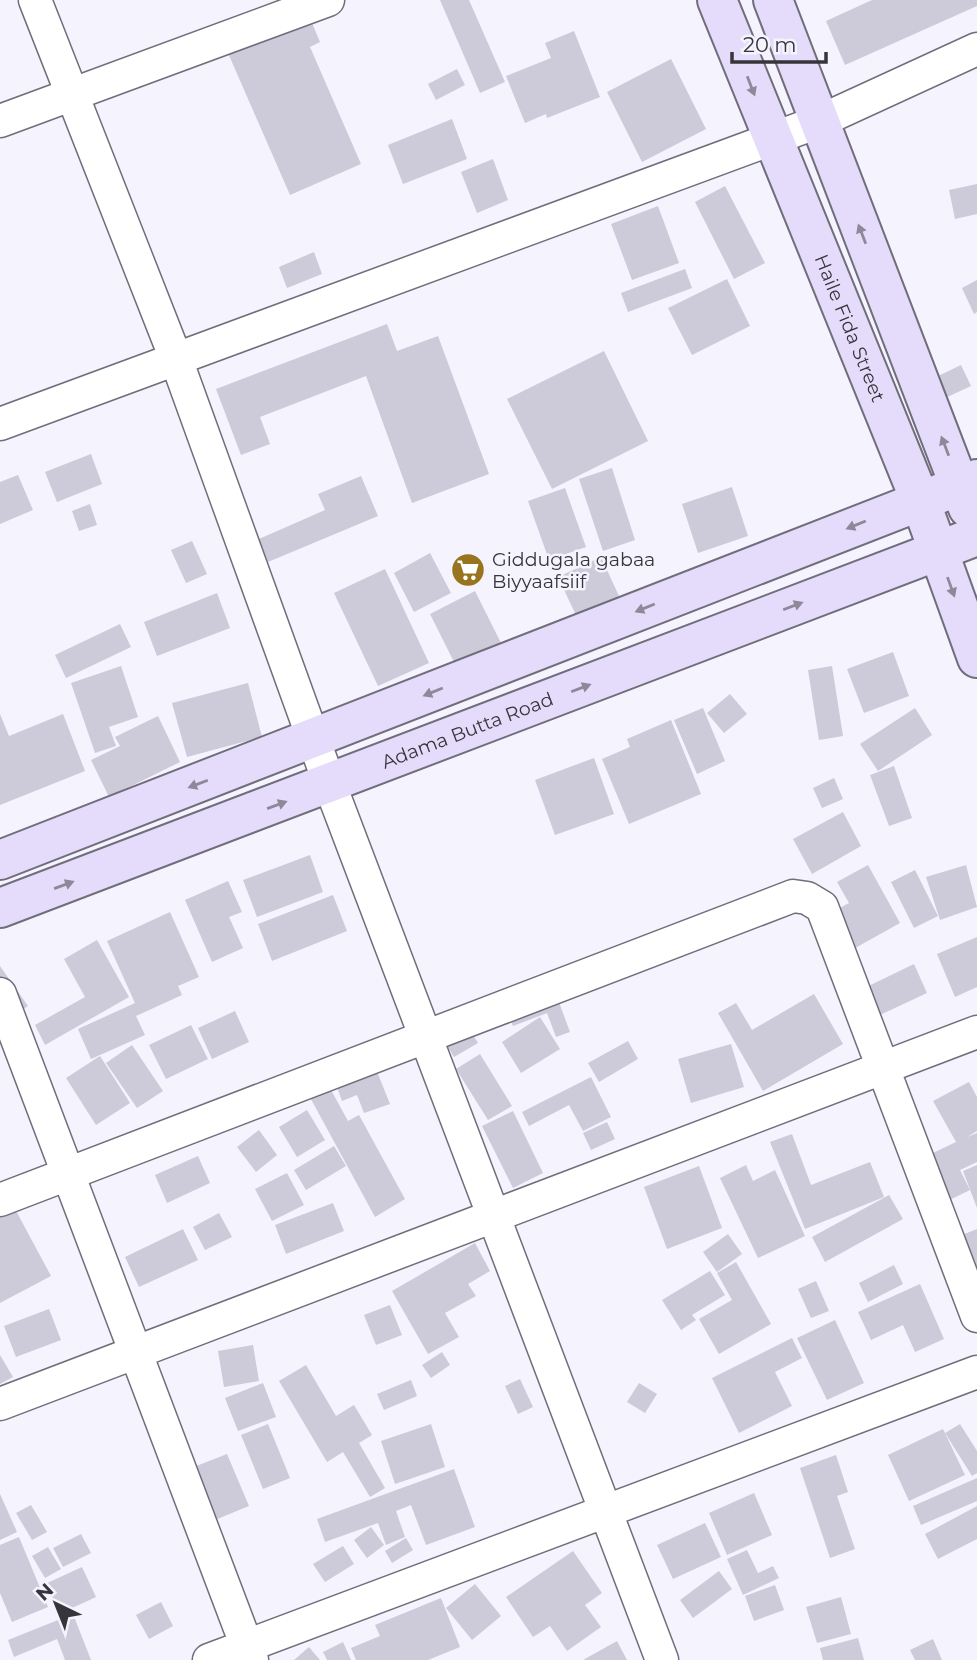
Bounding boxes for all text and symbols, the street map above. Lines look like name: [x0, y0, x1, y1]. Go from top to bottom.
scale bar: [732, 21, 827, 65]
text: 20 m: [743, 32, 797, 57]
one-way arrow: [745, 76, 756, 97]
one-way arrow: [857, 224, 868, 245]
street label: Haile Fida Street: [810, 251, 890, 405]
one-way arrow: [940, 435, 951, 456]
one-way arrow: [846, 519, 867, 530]
place label: Giddugala gabaa Biyyaafsiif: [492, 548, 655, 593]
supermarket icon: Giddugala gabaa Biyyaafsiif: [449, 551, 487, 589]
one-way arrow: [945, 577, 956, 598]
one-way arrow: [782, 600, 803, 611]
one-way arrow: [634, 603, 655, 614]
one-way arrow: [570, 682, 591, 693]
one-way arrow: [422, 686, 443, 697]
street label: Adama Butta Road: [378, 687, 556, 773]
one-way arrow: [188, 778, 209, 789]
one-way arrow: [267, 799, 288, 810]
one-way arrow: [53, 879, 74, 890]
north arrow: [21, 1569, 91, 1639]
text: N: [31, 1578, 58, 1606]

